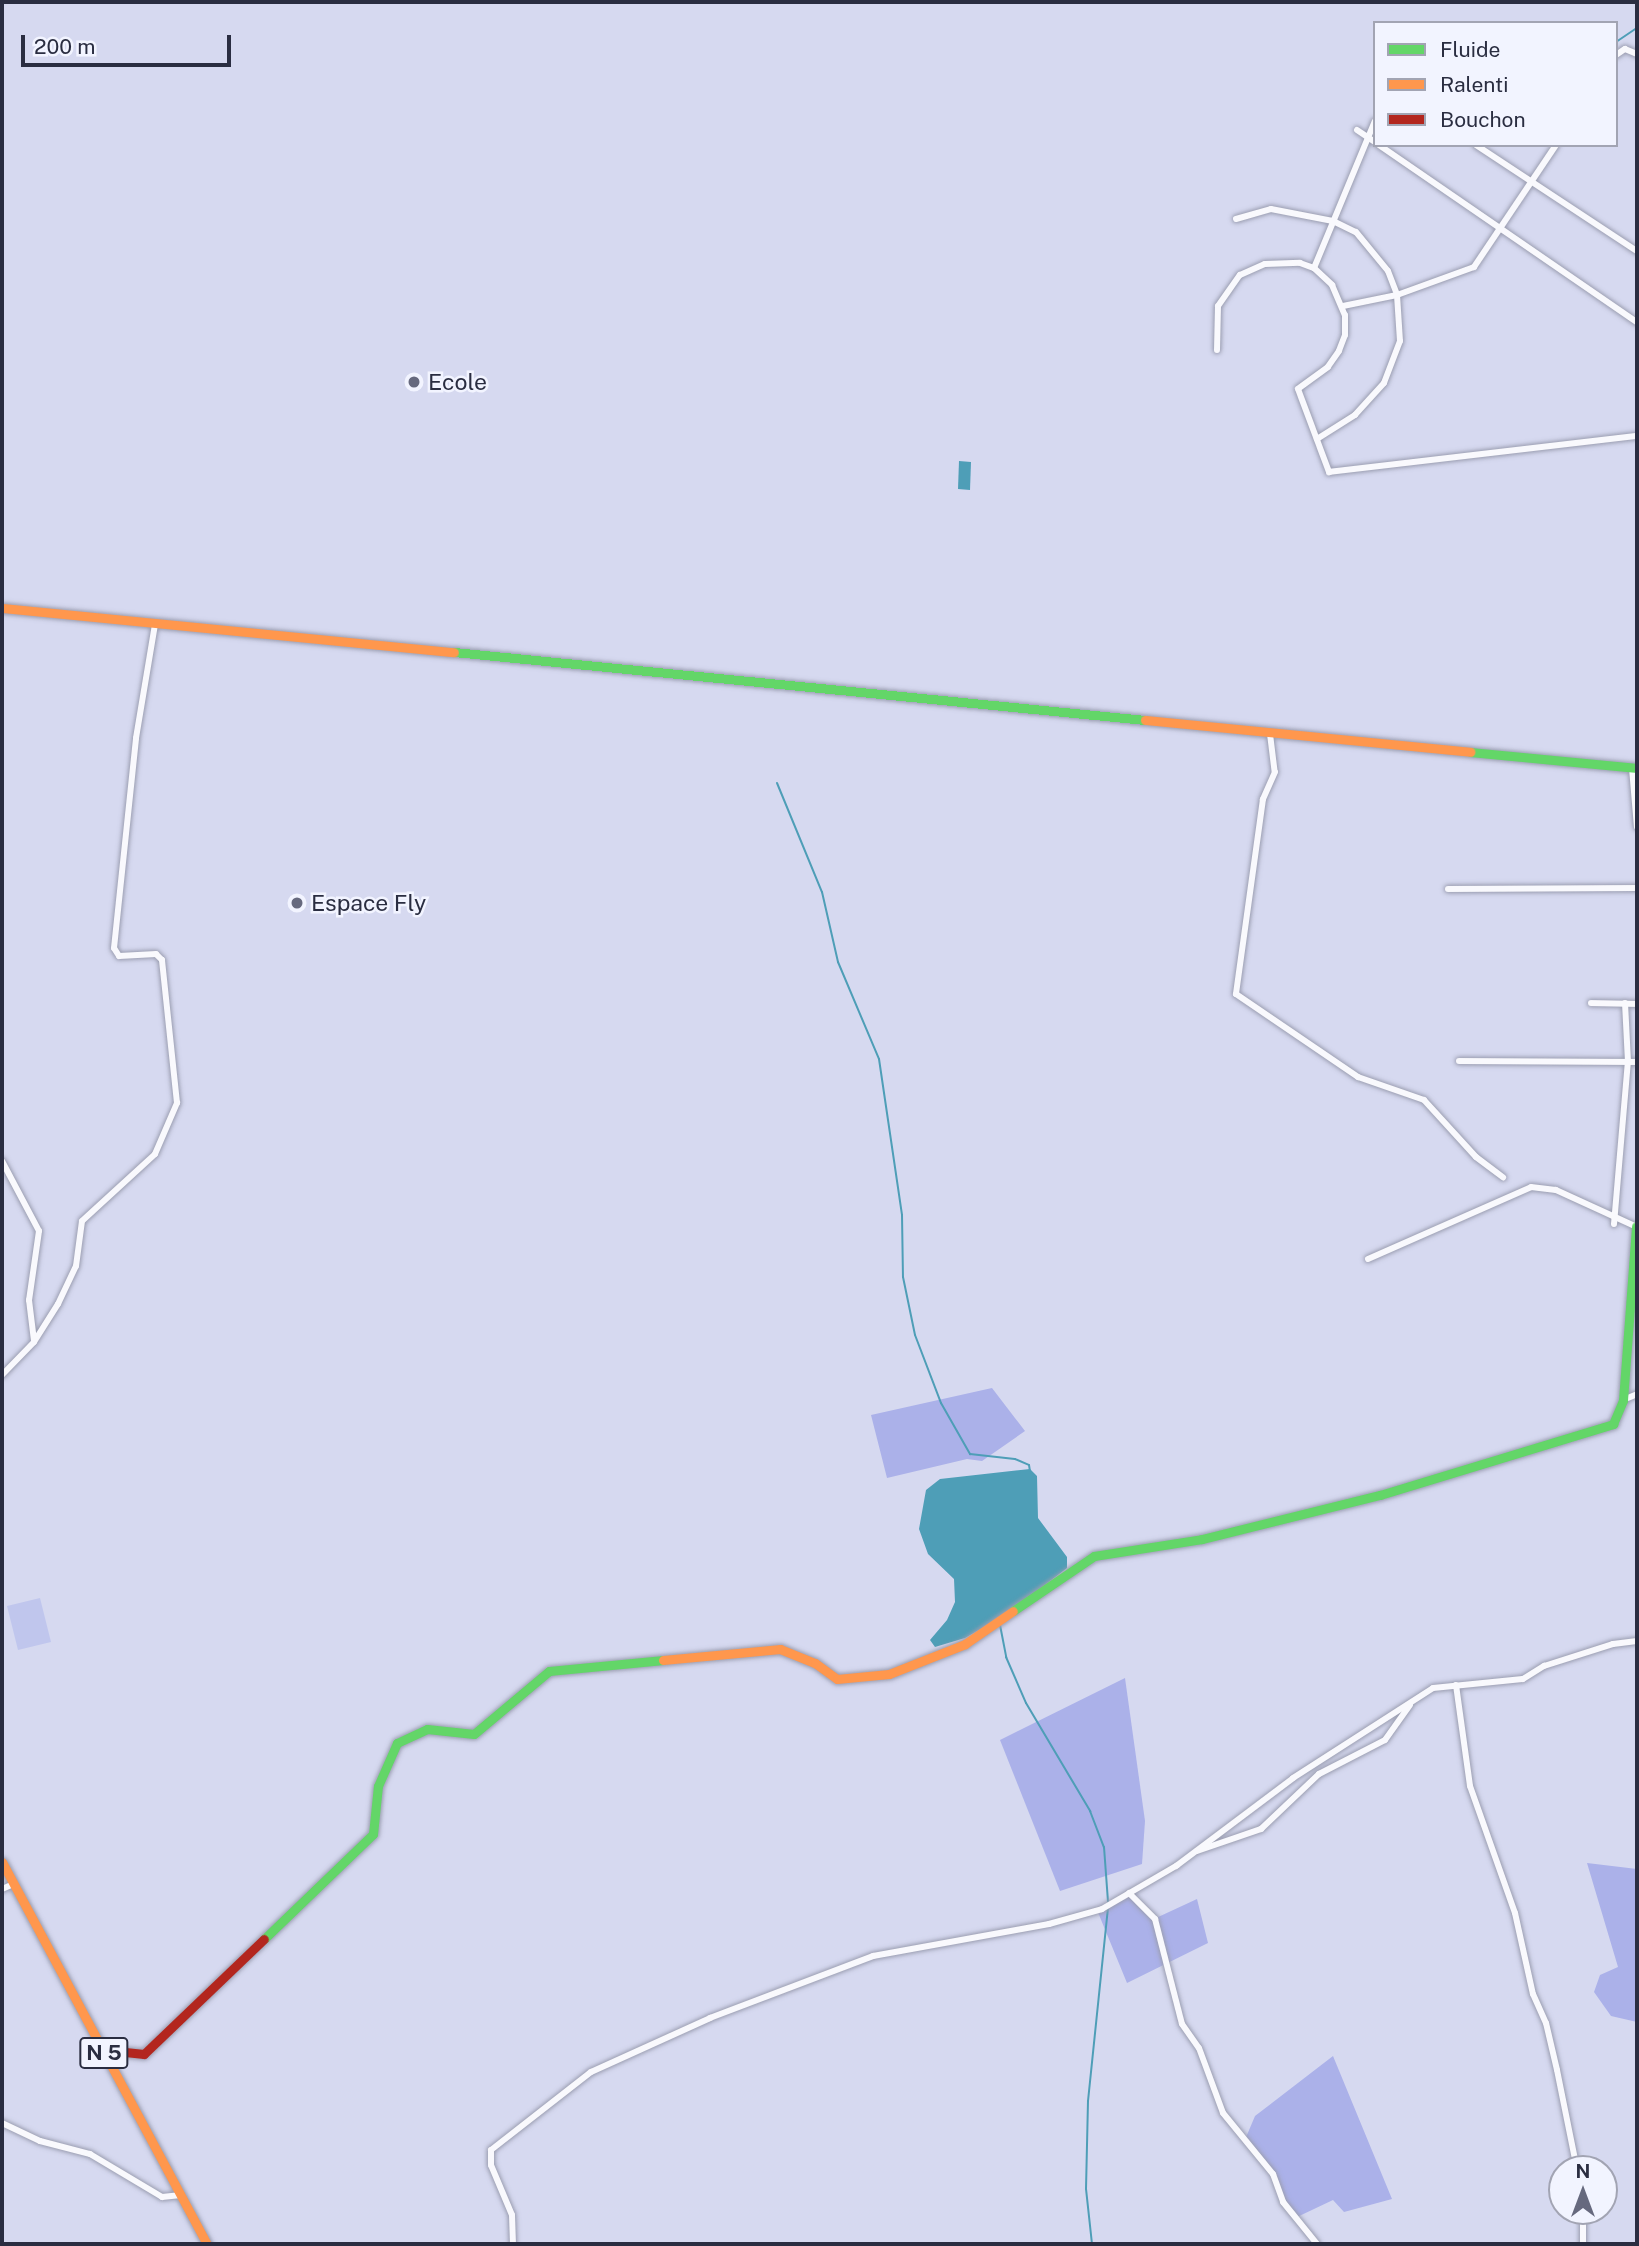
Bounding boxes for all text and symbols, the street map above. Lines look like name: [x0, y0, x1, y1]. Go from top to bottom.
scale bar: [24, 21, 234, 65]
legend: [1373, 21, 1618, 147]
text: 200 m: [34, 34, 95, 59]
text: Fluide: [1440, 37, 1500, 62]
text: Ralenti: [1440, 72, 1508, 97]
text: Bouchon: [1440, 107, 1526, 132]
place label: Ecole: [428, 368, 487, 396]
marker: Ecole: [406, 374, 422, 390]
place label: Espace Fly: [311, 889, 426, 917]
marker: Espace Fly: [289, 895, 305, 911]
road number: N 5: [78, 2036, 130, 2070]
north arrow: [1548, 2155, 1618, 2225]
text: N: [1576, 2160, 1590, 2182]

